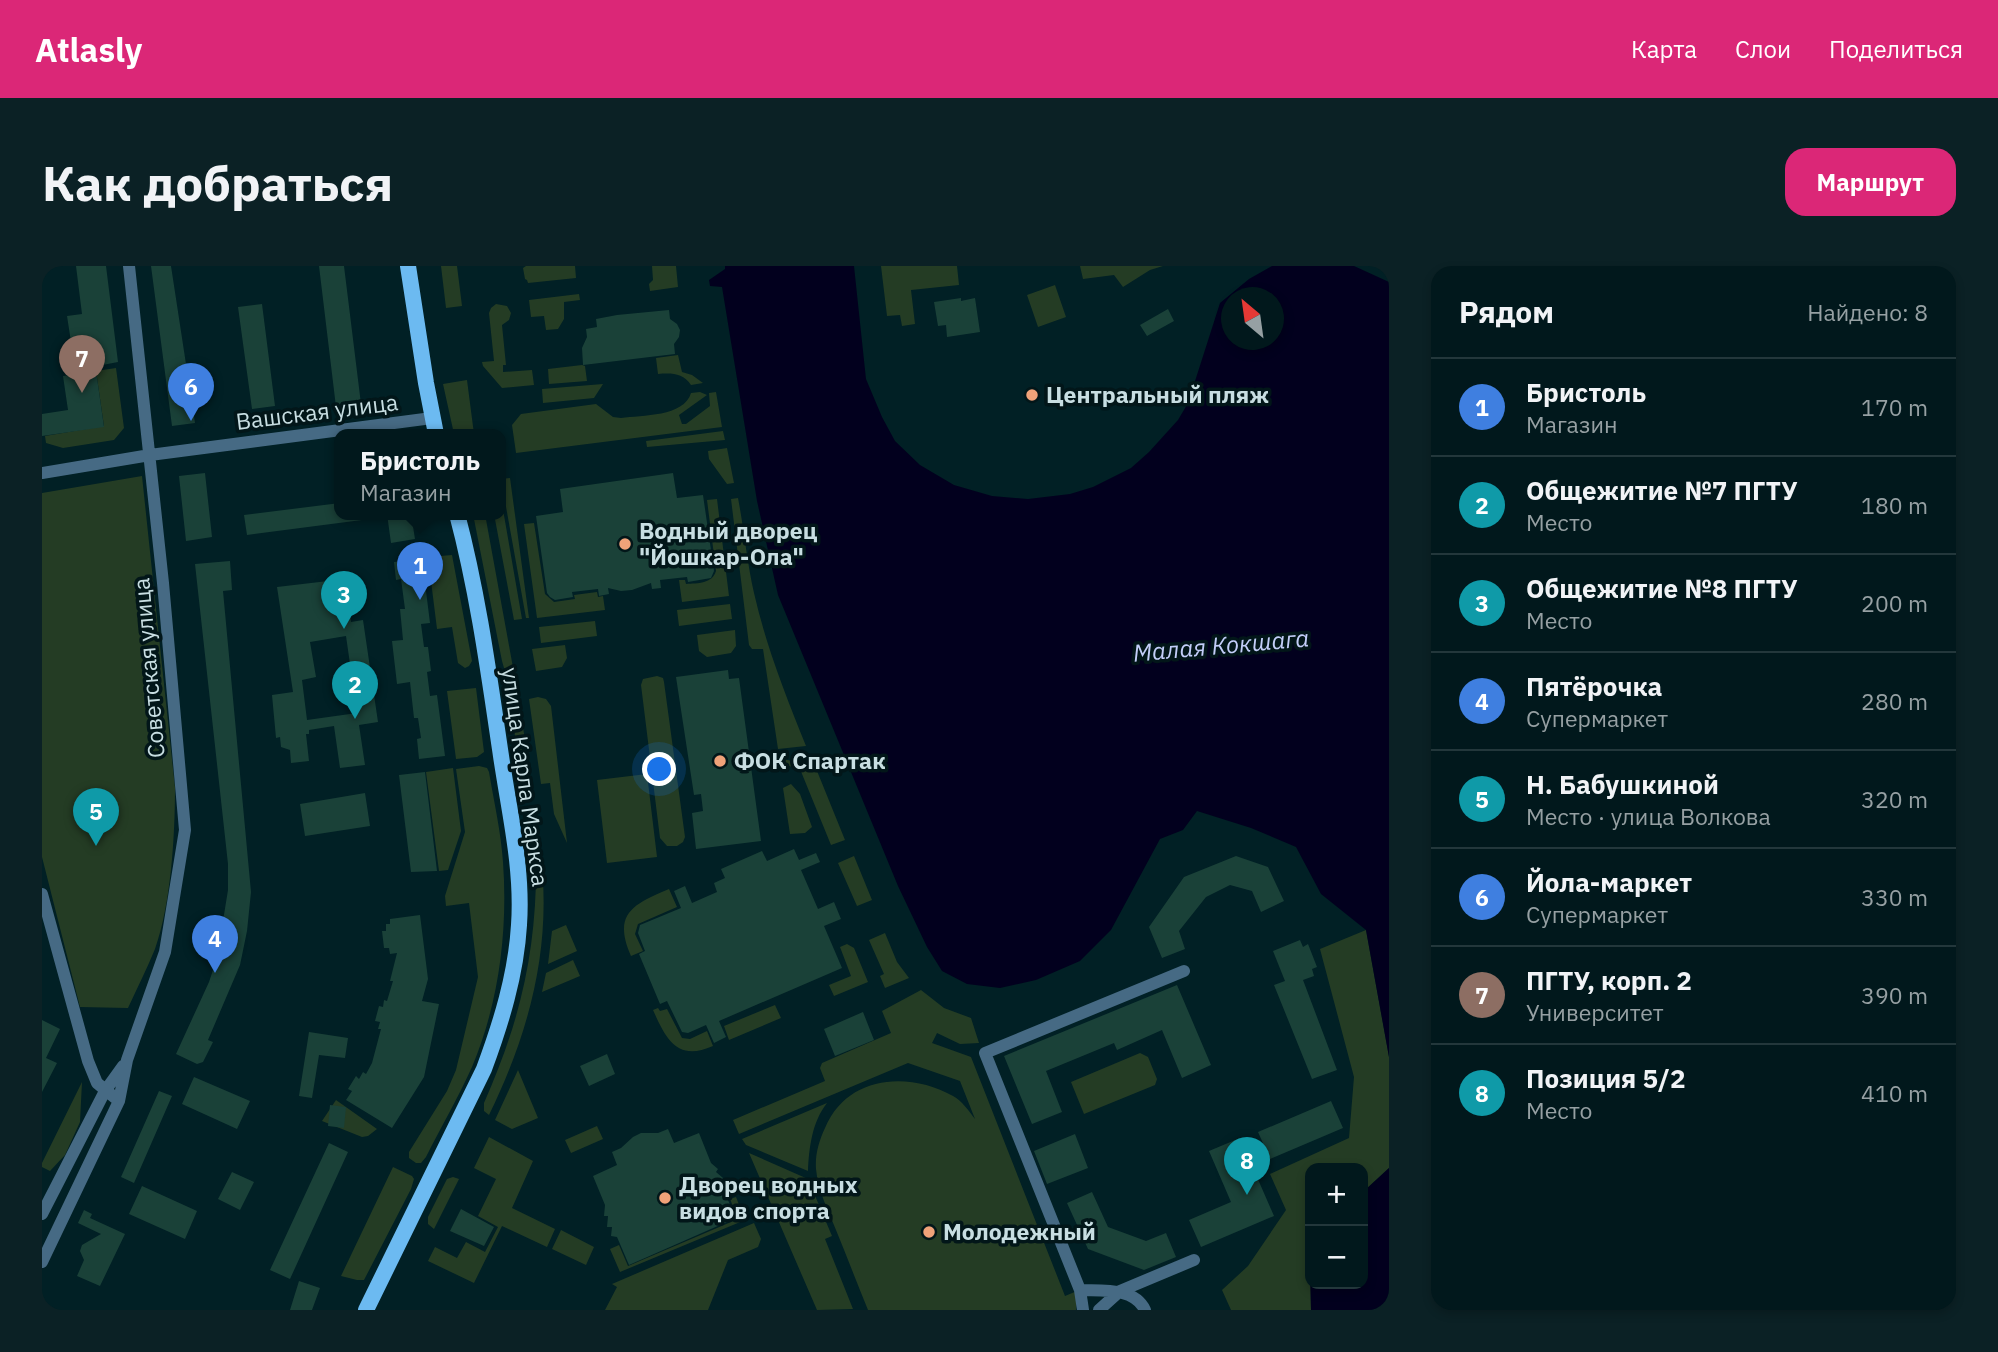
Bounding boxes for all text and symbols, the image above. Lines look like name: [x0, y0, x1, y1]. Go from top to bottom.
text: Atlasly: [35, 28, 142, 71]
text: Карта: [1631, 33, 1697, 65]
text: Слои: [1735, 33, 1791, 65]
text: Поделиться: [1829, 33, 1963, 65]
button: Маршрут: [1785, 148, 1956, 216]
text: Как добраться: [42, 151, 393, 214]
north arrow: [1221, 287, 1284, 350]
text: Рядом: [1459, 292, 1554, 331]
text: Найдено: 8: [1807, 297, 1928, 327]
pin: 7: [59, 335, 105, 393]
pin: 6: [168, 363, 214, 421]
text: Бристоль: [1526, 375, 1646, 409]
place label: Центральный пляж: [1046, 379, 1269, 409]
street label: Вашская улица: [234, 386, 400, 436]
marker: Центральный пляж: [1024, 387, 1040, 403]
text: 1: [1475, 392, 1489, 422]
text: 170 m: [1861, 392, 1928, 422]
text: Магазин: [1526, 409, 1617, 439]
popup: [334, 429, 506, 520]
text: Бристоль: [360, 443, 480, 477]
text: Общежитие №7 ПГТУ: [1526, 473, 1798, 507]
text: Магазин: [360, 477, 451, 507]
text: 2: [1475, 490, 1489, 520]
text: 180 m: [1861, 490, 1928, 520]
text: Место: [1526, 507, 1592, 537]
place label: Водный дворец "Йошкар-Ола": [639, 515, 818, 571]
marker: Водный дворец "Йошкар-Ола": [617, 536, 633, 552]
pin: 1: [397, 542, 443, 600]
pin: 3: [321, 571, 367, 629]
text: Общежитие №8 ПГТУ: [1526, 571, 1798, 605]
street label: Советская улица: [125, 577, 171, 759]
text: 3: [1475, 588, 1489, 618]
text: 200 m: [1861, 588, 1928, 618]
text: Место: [1526, 605, 1592, 635]
water label: Малая Кокшага: [1132, 621, 1310, 669]
pin: 2: [332, 661, 378, 719]
street label: улица Карла Маркса: [496, 665, 556, 888]
text: Пятёрочка: [1526, 669, 1662, 703]
text: 4: [1475, 686, 1489, 716]
text: 280 m: [1861, 686, 1928, 716]
text: Супермаркет: [1526, 703, 1668, 733]
place label: ФОК Спартак: [734, 745, 886, 775]
your location: [642, 752, 676, 786]
marker: ФОК Спартак: [712, 753, 728, 769]
text: Н. Бабушкиной: [1526, 767, 1719, 801]
text: 5: [1475, 784, 1489, 814]
text: 320 m: [1861, 784, 1928, 814]
pin: 5: [73, 788, 119, 846]
text: Место · улица Волкова: [1526, 801, 1771, 831]
text: Йола-маркет: [1526, 865, 1692, 899]
text: 6: [1475, 882, 1489, 912]
text: 330 m: [1861, 882, 1928, 912]
text: Супермаркет: [1526, 899, 1668, 929]
pin: 4: [192, 915, 238, 973]
text: ПГТУ, корп. 2: [1526, 963, 1692, 997]
text: 7: [1475, 980, 1489, 1010]
text: 390 m: [1861, 980, 1928, 1010]
text: Университет: [1526, 997, 1664, 1027]
text: Позиция 5/2: [1526, 1061, 1686, 1095]
text: 8: [1475, 1078, 1489, 1108]
text: 410 m: [1861, 1078, 1928, 1108]
text: Место: [1526, 1095, 1592, 1125]
pin: 8: [1224, 1137, 1270, 1195]
map controls: [1305, 1163, 1368, 1289]
button: +: [1305, 1163, 1368, 1226]
place label: Дворец водных видов спорта: [679, 1169, 858, 1225]
marker: Дворец водных видов спорта: [657, 1190, 673, 1206]
place label: Молодежный: [943, 1216, 1096, 1246]
marker: Молодежный: [921, 1224, 937, 1240]
button: −: [1305, 1226, 1368, 1289]

